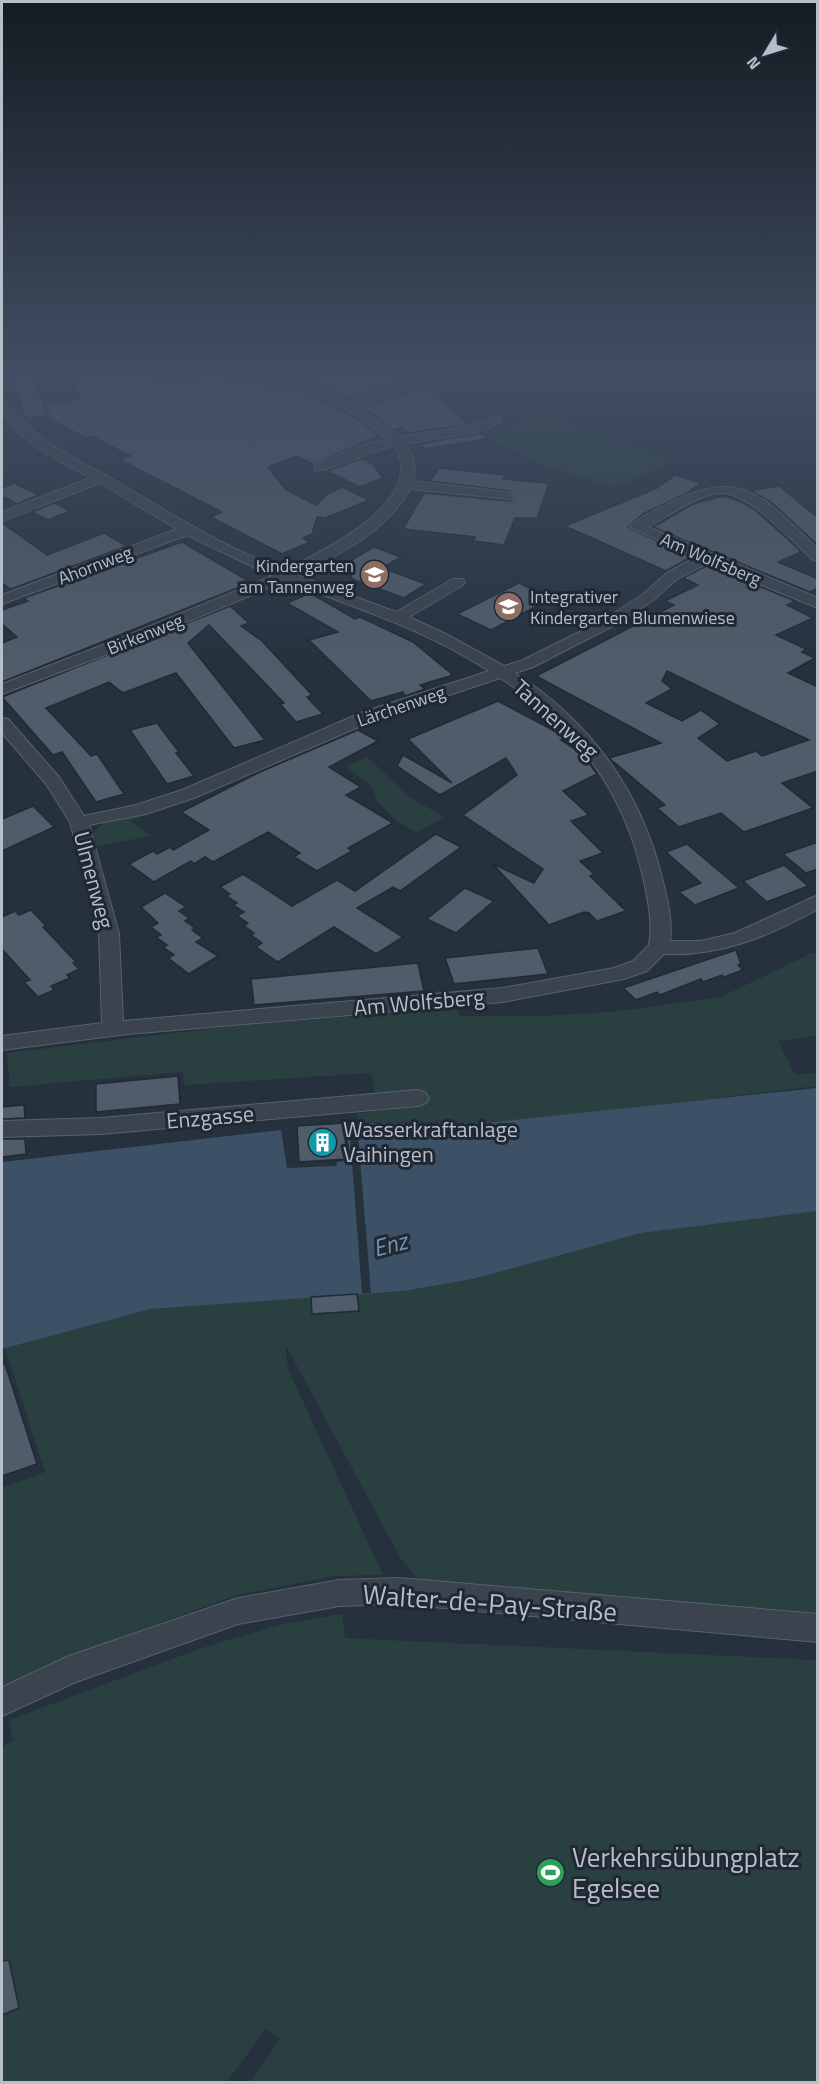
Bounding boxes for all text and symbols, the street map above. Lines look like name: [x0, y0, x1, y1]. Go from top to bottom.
north arrow: [735, 24, 795, 84]
text: N: [740, 51, 766, 75]
street label: Am Wolfsberg: [656, 526, 766, 592]
street label: Ahornweg: [54, 538, 136, 592]
place label: Kindergarten am Tannenweg: [239, 552, 354, 600]
school or university icon: Kindergarten am Tannenweg: [359, 559, 391, 591]
place label: Integrativer Kindergarten Blumenwiese: [530, 583, 735, 631]
school or university icon: Integrativer Kindergarten Blumenwiese: [493, 590, 525, 622]
street label: Birkenweg: [103, 606, 187, 662]
street label: Tannenweg: [505, 671, 607, 767]
street label: Lärchenweg: [353, 678, 449, 734]
street label: Ulmenweg: [65, 828, 123, 932]
street label: Am Wolfsberg: [352, 979, 486, 1025]
street label: Enzgasse: [165, 1096, 255, 1138]
place label: Wasserkraftanlage Vaihingen: [343, 1112, 518, 1171]
building icon: Wasserkraftanlage Vaihingen: [306, 1126, 338, 1158]
water label: Enz: [369, 1222, 413, 1266]
street label: Walter-de-Pay-Straße: [361, 1573, 619, 1631]
place label: Verkehrsübungplatz Egelsee: [572, 1836, 799, 1908]
sports icon: Verkehrsübungplatz Egelsee: [535, 1856, 567, 1888]

